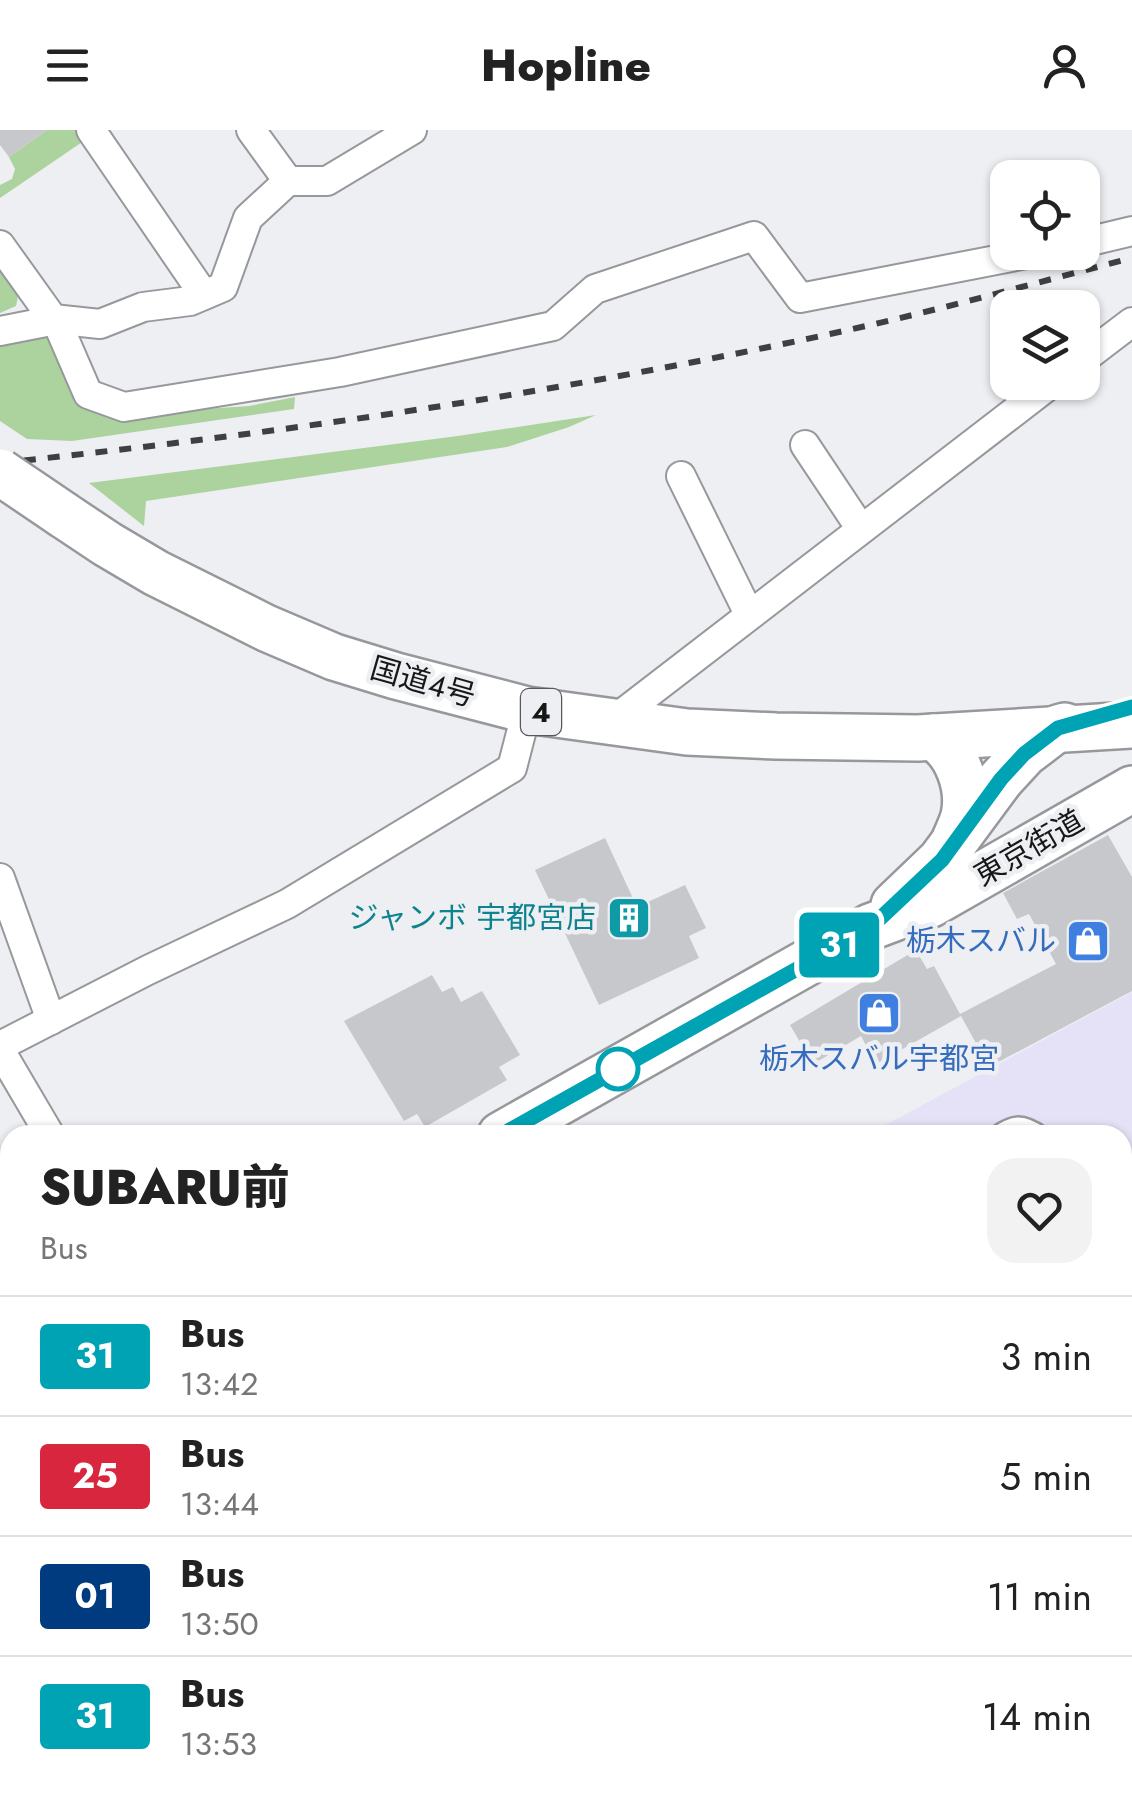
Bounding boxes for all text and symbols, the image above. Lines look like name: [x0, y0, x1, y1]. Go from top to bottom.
text: Hopline: [481, 33, 651, 98]
icon: menu: [40, 38, 95, 93]
icon: person: [1037, 38, 1092, 93]
map controls: [990, 160, 1100, 400]
button: locate: [990, 160, 1100, 270]
button: layers: [990, 290, 1100, 400]
street label: 国道4号: [366, 646, 481, 717]
road number: 4: [521, 689, 561, 735]
street label: 東京街道: [966, 799, 1091, 896]
building icon: ジャンボ 宇都宮店: [606, 895, 652, 941]
place label: ジャンボ 宇都宮店: [349, 896, 596, 939]
line badge: 31: [794, 912, 884, 978]
shop icon: 栃木スバル: [1065, 918, 1111, 964]
place label: 栃木スバル: [906, 919, 1056, 962]
text: 31: [819, 920, 859, 970]
shop icon: 栃木スバル宇都宮: [856, 990, 902, 1036]
place label: 栃木スバル宇都宮: [759, 1037, 999, 1080]
unlabelled marker: [597, 1048, 639, 1090]
text: SUBARU前: [40, 1153, 290, 1222]
button: heart: [987, 1158, 1092, 1263]
text: Bus: [40, 1225, 88, 1271]
text: Bus: [180, 1306, 244, 1361]
text: 3 min: [1000, 1329, 1092, 1384]
text: 31: [75, 1331, 115, 1381]
text: 13:42: [180, 1361, 258, 1407]
text: Bus: [180, 1426, 244, 1481]
text: 5 min: [1000, 1449, 1092, 1504]
text: 25: [72, 1451, 118, 1501]
text: 13:44: [180, 1481, 259, 1527]
text: Bus: [180, 1546, 244, 1601]
text: 11 min: [987, 1569, 1092, 1624]
text: 01: [75, 1571, 116, 1621]
text: 13:50: [180, 1601, 259, 1647]
text: Bus: [180, 1666, 244, 1721]
text: 14 min: [982, 1689, 1092, 1744]
text: 31: [75, 1691, 115, 1741]
text: 13:53: [180, 1721, 257, 1767]

